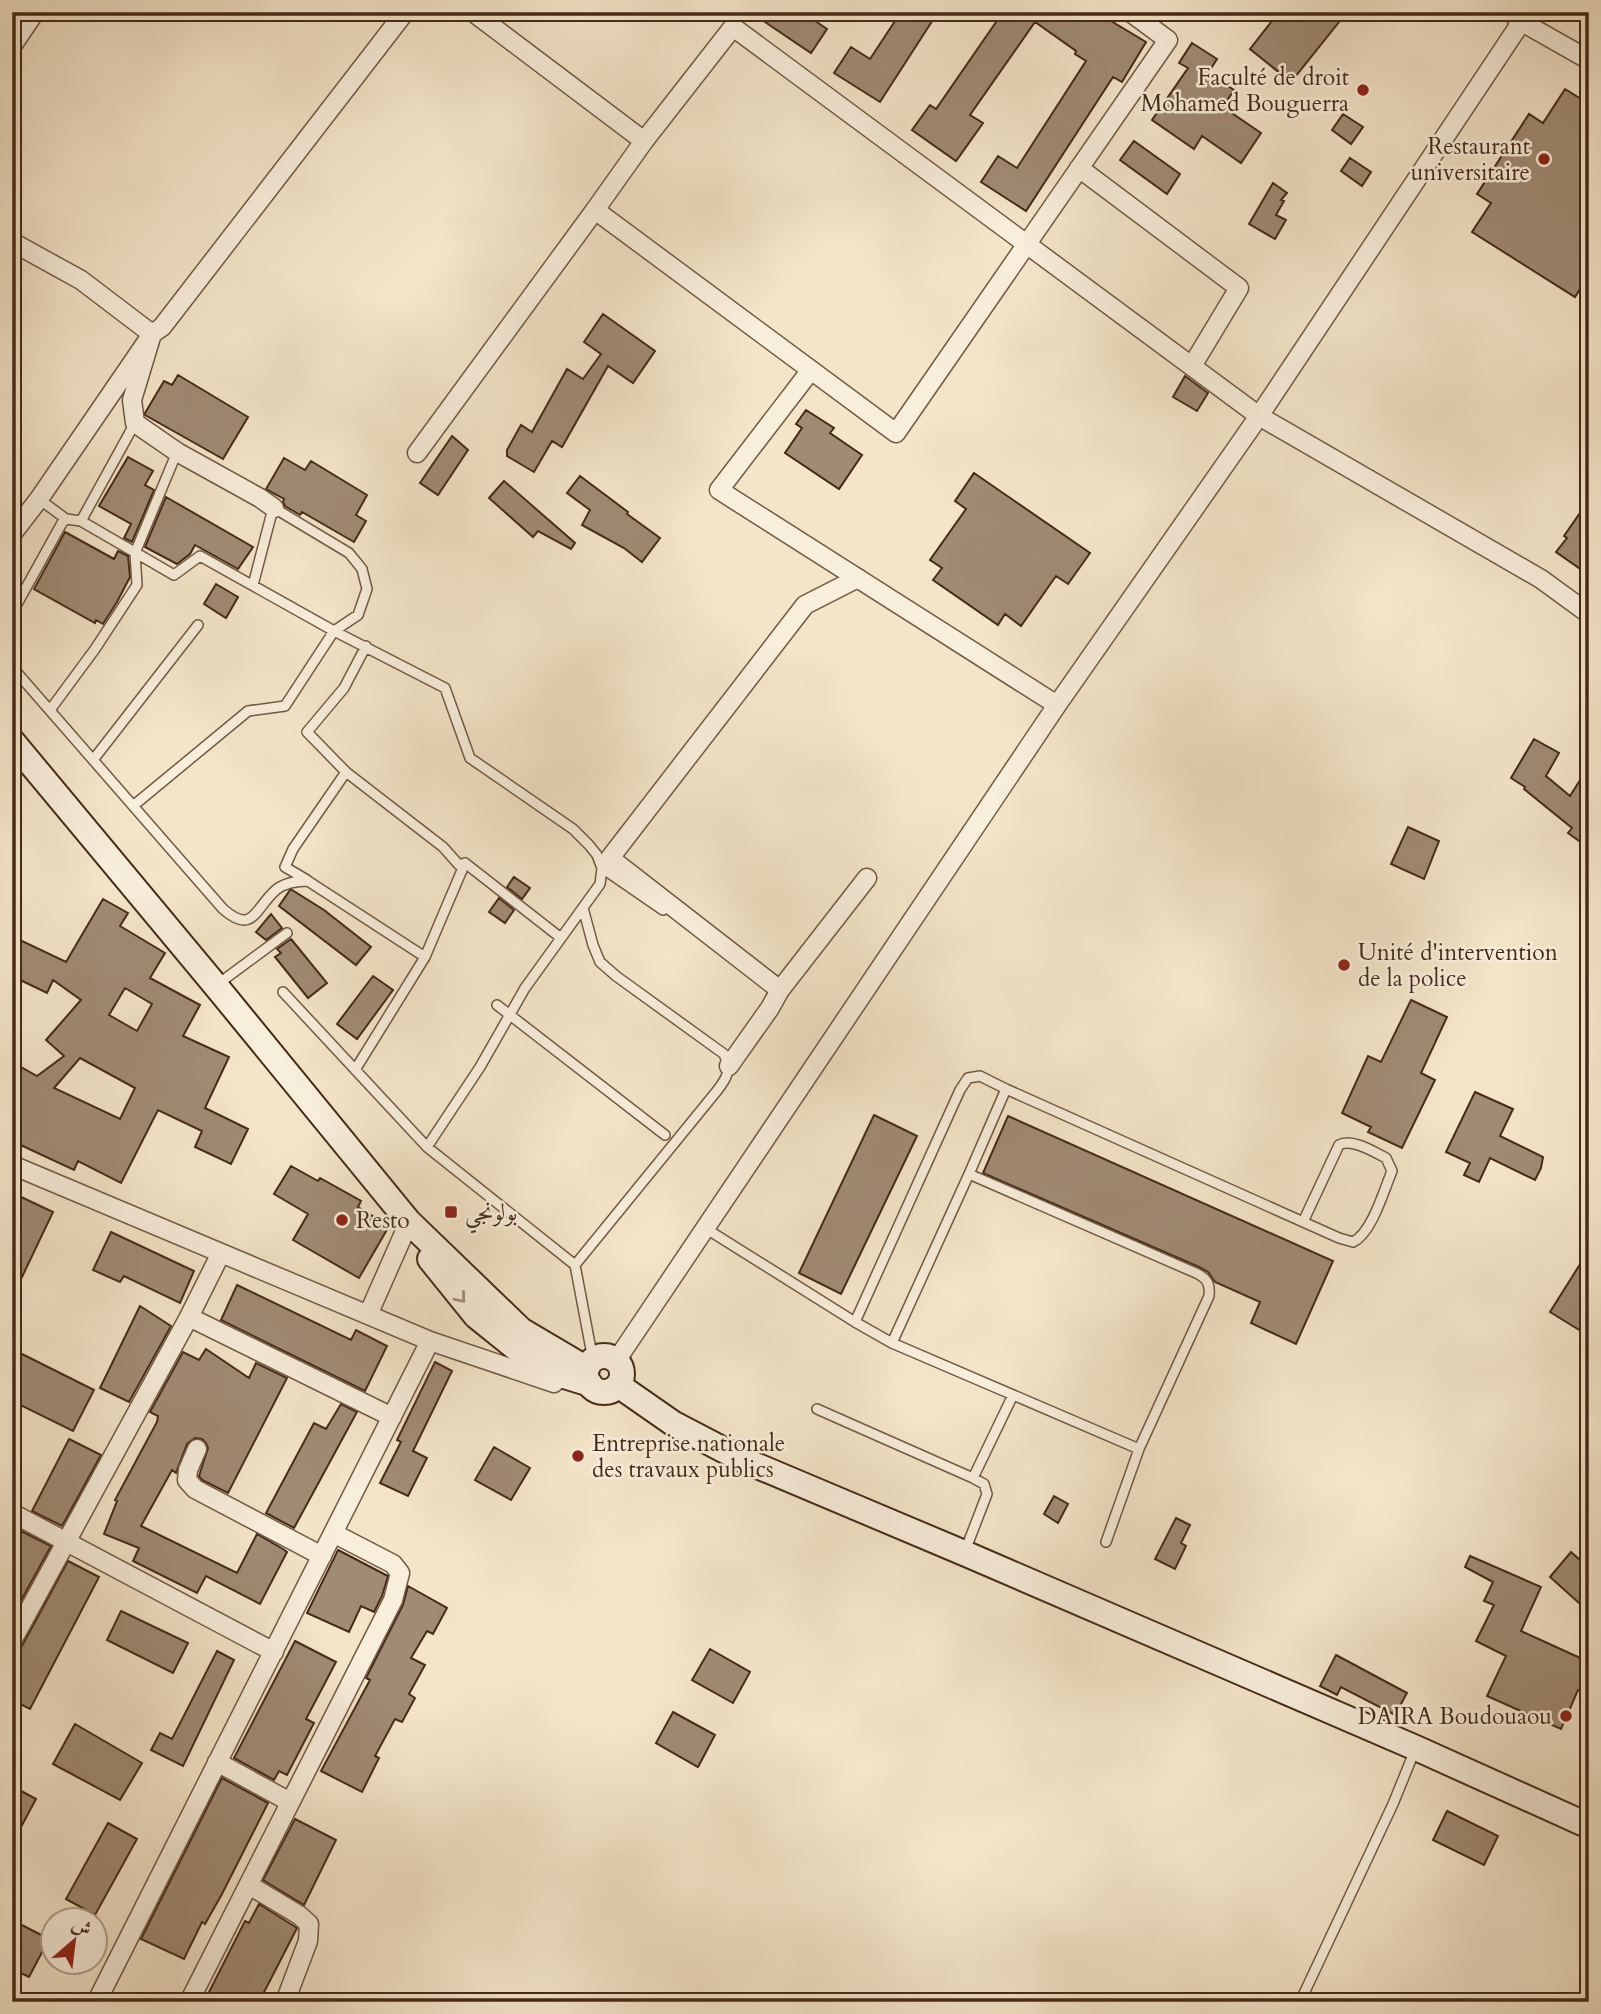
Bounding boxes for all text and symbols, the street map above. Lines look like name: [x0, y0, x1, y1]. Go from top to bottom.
place label: Faculté de droit Mohamed Bouguerra: [1141, 62, 1349, 119]
marker: Faculté de droit Mohamed Bouguerra: [1355, 82, 1371, 98]
place label: Restaurant universitaire: [1411, 131, 1530, 188]
marker: Restaurant universitaire: [1536, 151, 1552, 167]
place label: Unité d'intervention de la police: [1358, 937, 1558, 994]
marker: Unité d'intervention de la police: [1336, 957, 1352, 973]
place label: بولونجي: [465, 1197, 518, 1234]
marker: بولونجي: [443, 1204, 459, 1220]
place label: Resto: [356, 1205, 410, 1236]
marker: Resto: [334, 1212, 350, 1228]
one-way arrow: [453, 1289, 465, 1302]
place label: Entreprise nationale des travaux publics: [592, 1428, 785, 1485]
marker: Entreprise nationale des travaux publics: [570, 1448, 586, 1464]
place label: DAIRA Boudouaou: [1358, 1701, 1552, 1732]
marker: DAIRA Boudouaou: [1558, 1708, 1574, 1724]
north arrow: [38, 1906, 108, 1976]
text: ش: [67, 1911, 96, 1943]

